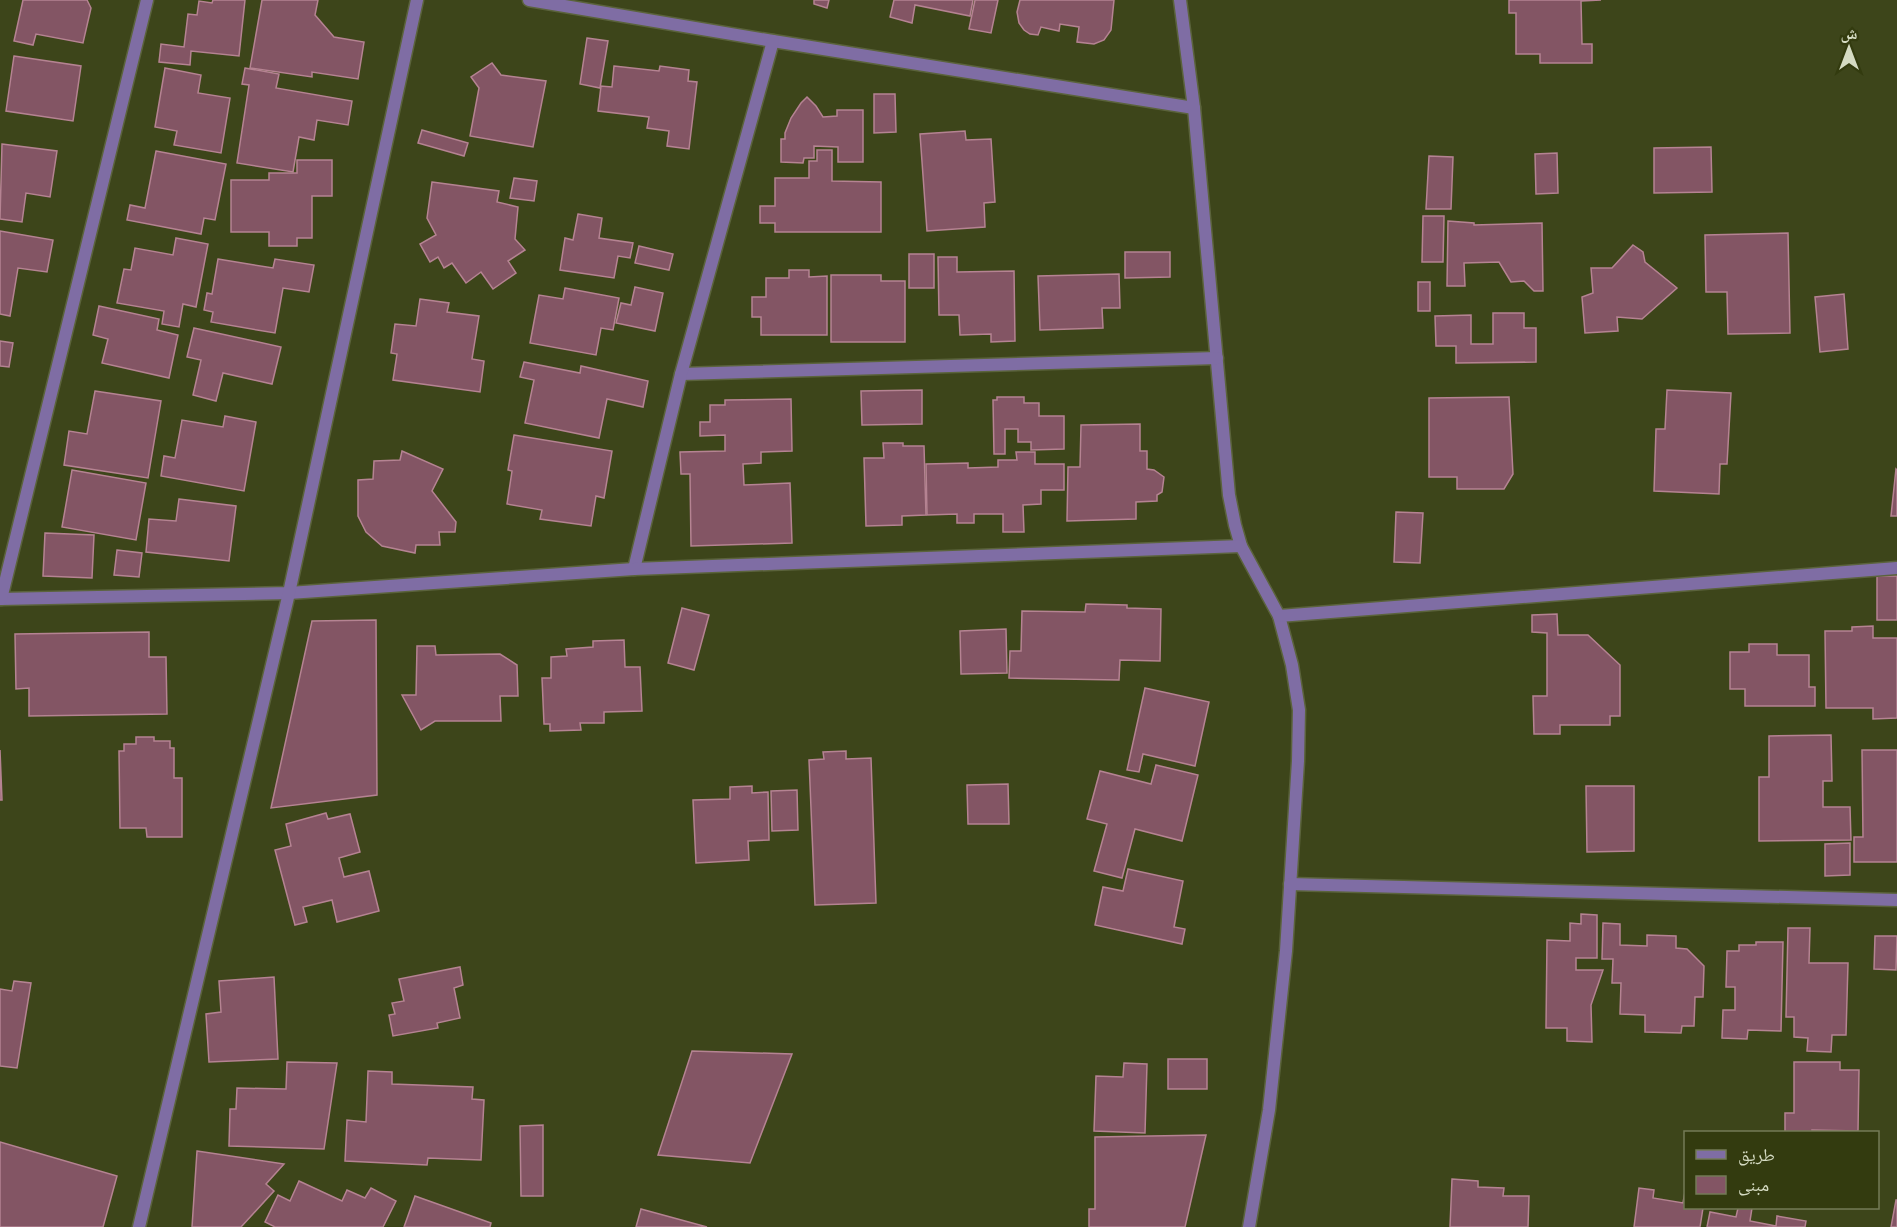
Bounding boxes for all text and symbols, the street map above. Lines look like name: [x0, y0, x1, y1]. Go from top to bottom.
north arrow: [1819, 18, 1879, 78]
text: ش: [1841, 24, 1858, 43]
legend: [1684, 1131, 1879, 1209]
text: طريق: [1738, 1144, 1775, 1166]
text: مبنى: [1738, 1174, 1769, 1196]

